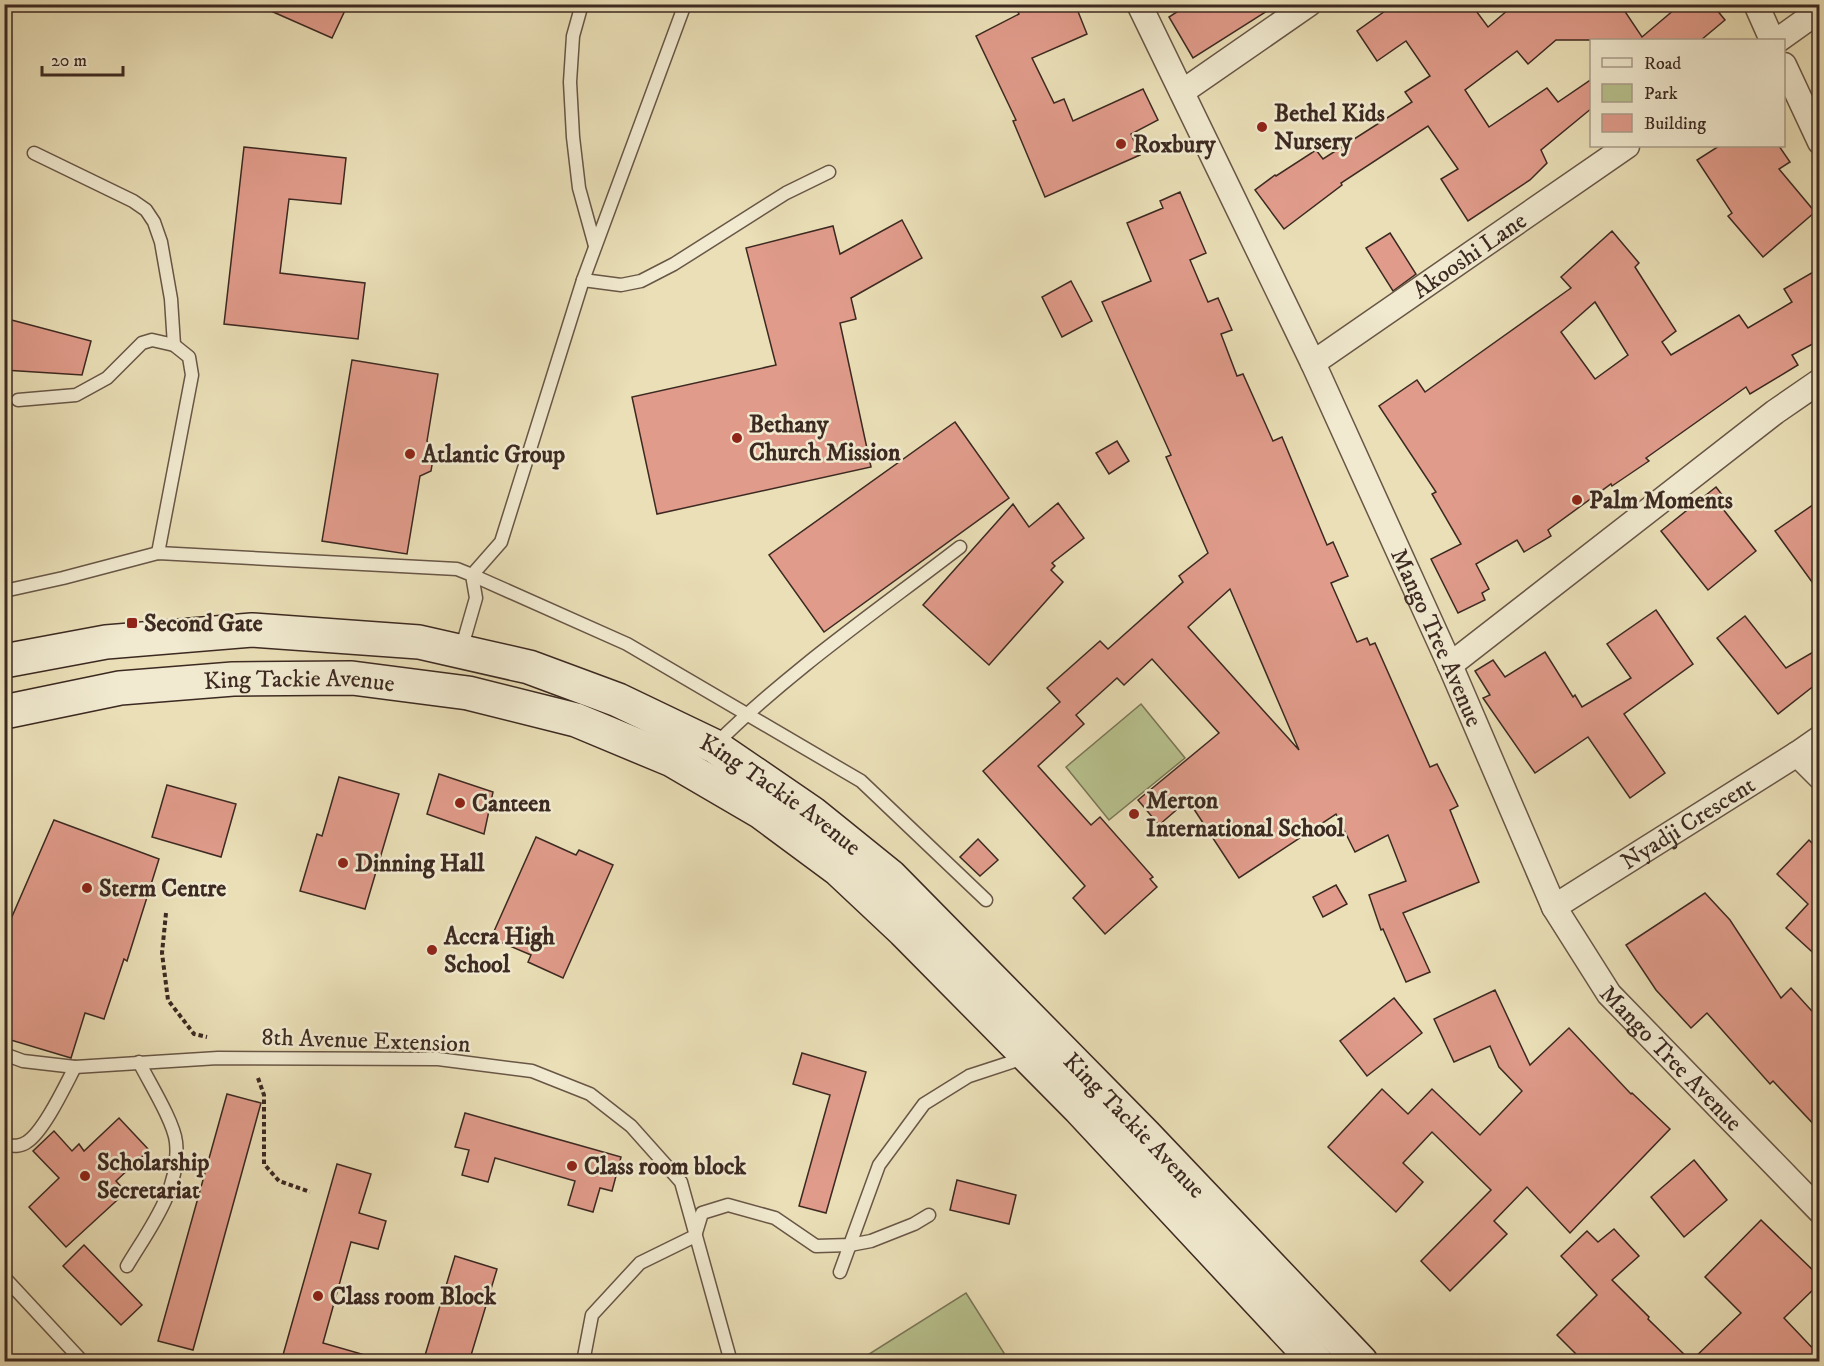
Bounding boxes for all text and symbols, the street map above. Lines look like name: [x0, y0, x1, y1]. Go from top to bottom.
scale bar: [42, 39, 123, 77]
legend: [1590, 39, 1785, 147]
text: 20 m: [51, 50, 87, 72]
text: Road: [1644, 53, 1681, 75]
text: Park: [1644, 83, 1678, 105]
place label: Bethel Kids Nursery: [1274, 99, 1385, 157]
text: Building: [1644, 113, 1706, 135]
marker: Bethel Kids Nursery: [1255, 120, 1269, 134]
place label: Roxbury: [1133, 130, 1216, 160]
marker: Roxbury: [1114, 137, 1128, 151]
street label: Akooshi Lane: [1407, 206, 1533, 306]
place label: Bethany Church Mission: [749, 410, 901, 468]
marker: Bethany Church Mission: [730, 431, 744, 445]
place label: Atlantic Group: [421, 440, 565, 470]
marker: Atlantic Group: [403, 447, 417, 461]
place label: Palm Moments: [1589, 486, 1733, 516]
marker: Palm Moments: [1570, 493, 1584, 507]
street label: Mango Tree Avenue: [1383, 544, 1489, 732]
place label: Second Gate: [144, 609, 263, 639]
marker: Second Gate: [125, 616, 139, 630]
street label: King Tackie Avenue: [202, 664, 396, 699]
street label: King Tackie Avenue: [695, 728, 867, 863]
street label: Nyadji Crescent: [1616, 770, 1761, 877]
place label: Merton International School: [1146, 786, 1345, 844]
place label: Canteen: [472, 789, 551, 819]
marker: Canteen: [453, 796, 467, 810]
marker: Merton International School: [1127, 807, 1141, 821]
place label: Dinning Hall: [355, 849, 485, 879]
marker: Dinning Hall: [336, 856, 350, 870]
place label: Sterm Centre: [99, 874, 226, 904]
marker: Sterm Centre: [80, 881, 94, 895]
place label: Accra High School: [443, 922, 555, 980]
marker: Accra High School: [425, 943, 439, 957]
street label: Mango Tree Avenue: [1593, 979, 1748, 1138]
street label: 8th Avenue Extension: [261, 1022, 471, 1060]
street label: King Tackie Avenue: [1056, 1047, 1211, 1205]
place label: Scholarship Secretariat: [97, 1148, 209, 1206]
place label: Class room block: [584, 1152, 747, 1182]
marker: Class room block: [565, 1159, 579, 1173]
marker: Scholarship Secretariat: [78, 1169, 92, 1183]
place label: Class room Block: [330, 1282, 497, 1312]
marker: Class room Block: [311, 1289, 325, 1303]

